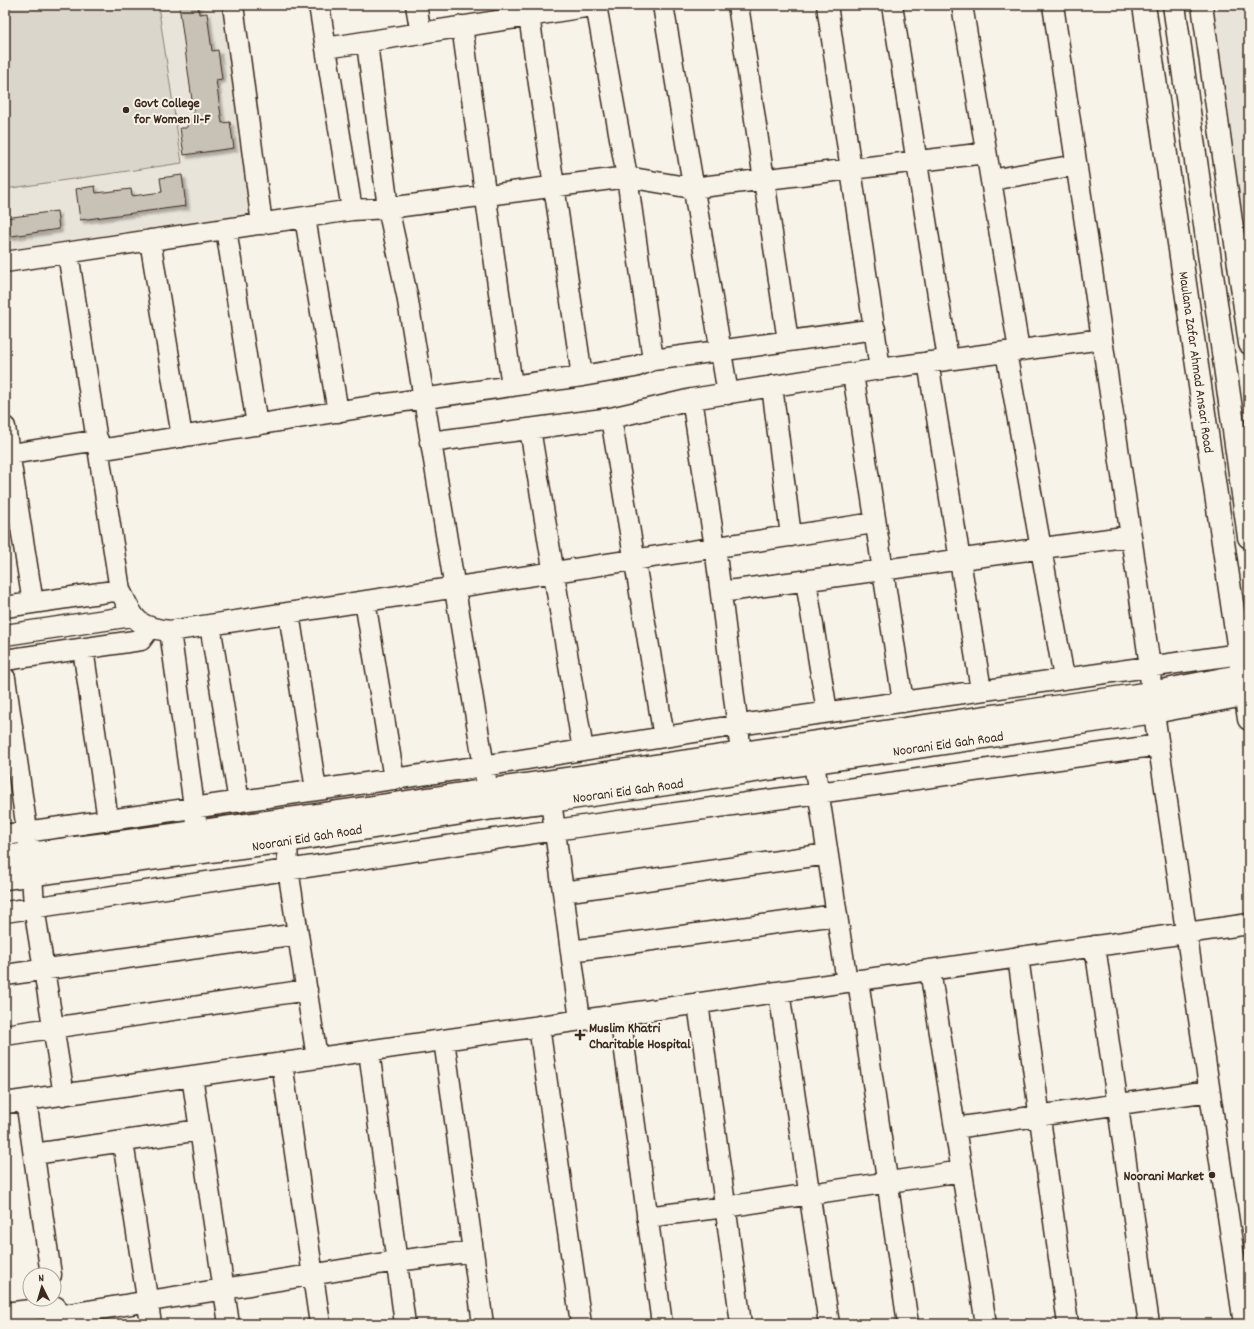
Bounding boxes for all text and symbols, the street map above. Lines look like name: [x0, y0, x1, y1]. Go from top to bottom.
place label: Govt College for Women 11-F: [133, 94, 211, 130]
marker: Govt College for Women 11-F: [121, 105, 131, 115]
street label: Maulana Zafar Ahmad Ansari Road: [1172, 270, 1218, 454]
street label: Noorani Eid Gah Road: [892, 727, 1005, 763]
street label: Noorani Eid Gah Road: [572, 774, 685, 810]
street label: Noorani Eid Gah Road: [251, 820, 364, 858]
place label: Muslim Khatri Charitable Hospital: [589, 1019, 691, 1055]
marker: Muslim Khatri Charitable Hospital: [574, 1029, 586, 1041]
place label: Noorani Market: [1124, 1167, 1205, 1187]
marker: Noorani Market: [1207, 1170, 1217, 1180]
north arrow: [22, 1267, 62, 1307]
text: N: [38, 1271, 45, 1287]

